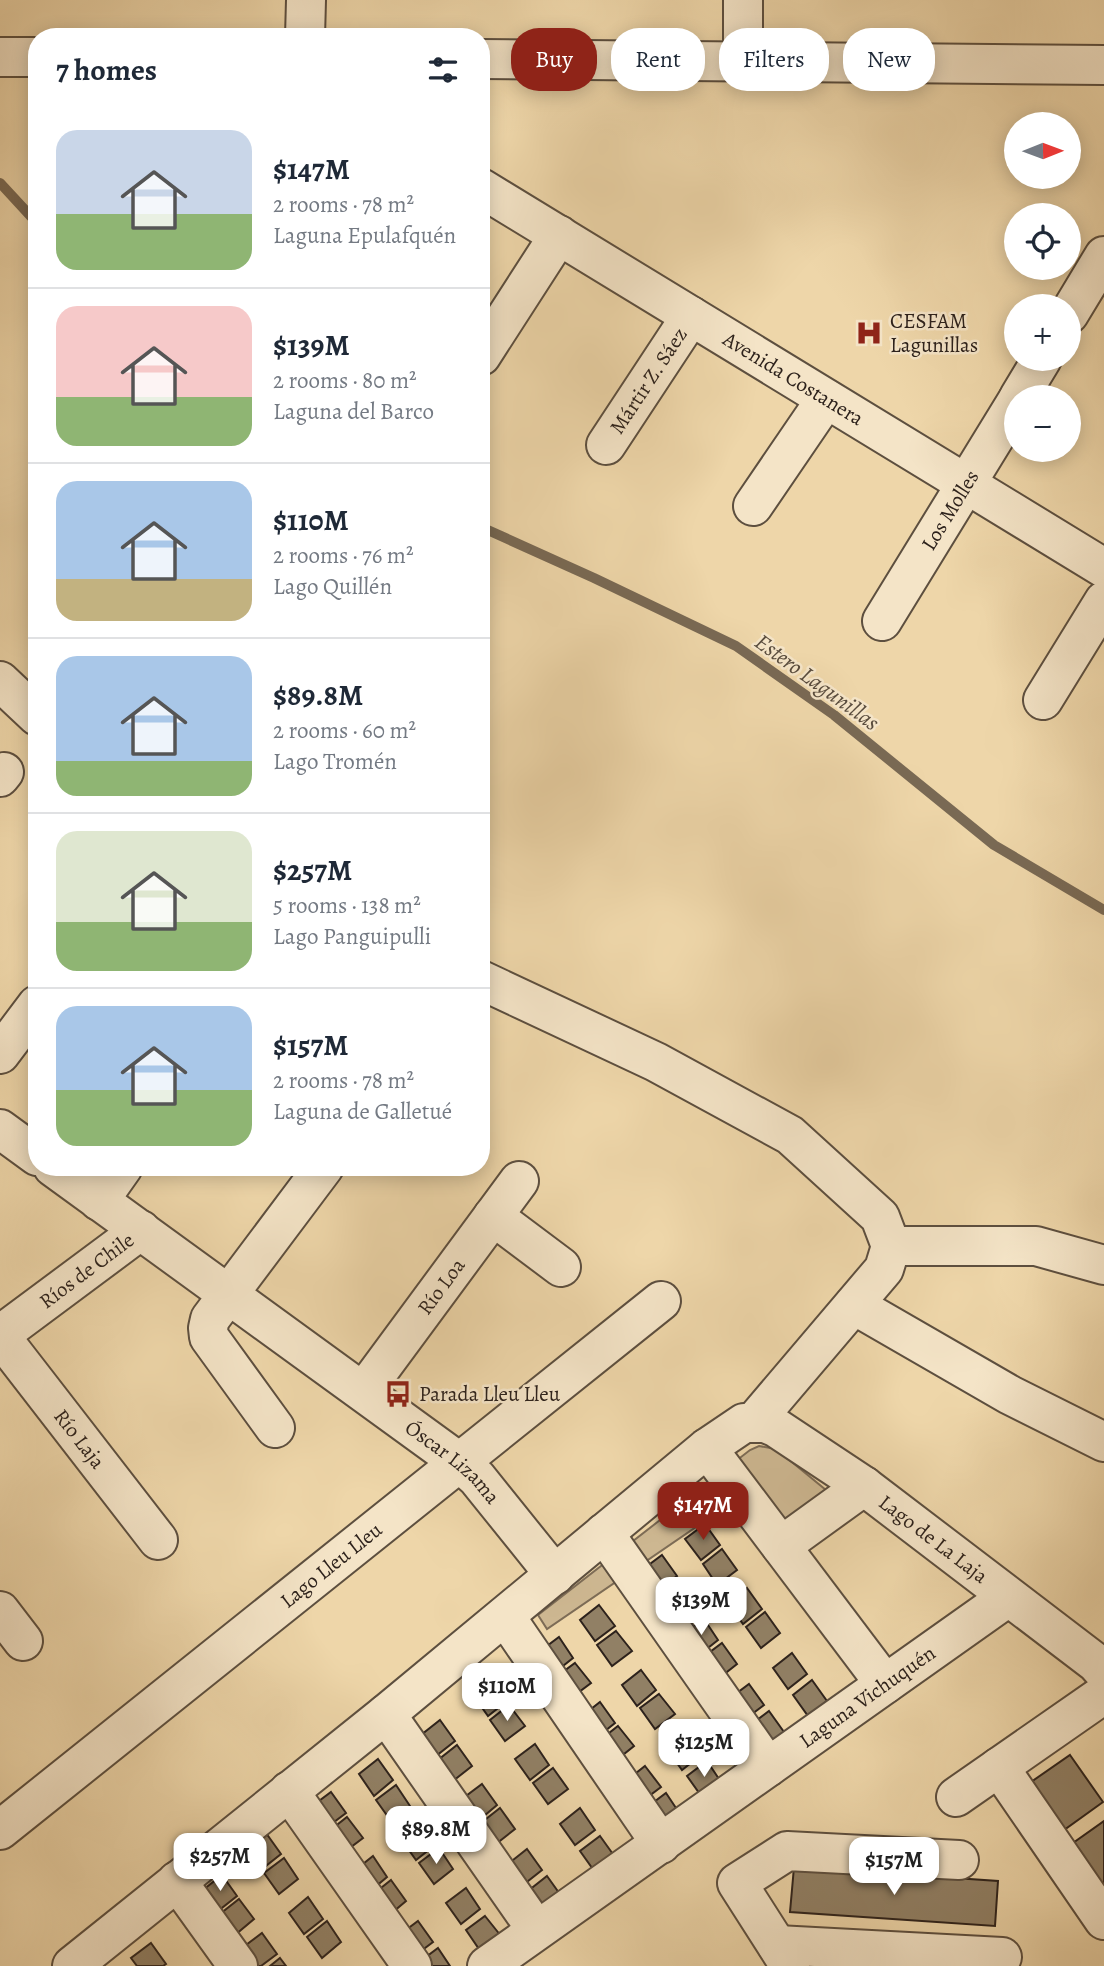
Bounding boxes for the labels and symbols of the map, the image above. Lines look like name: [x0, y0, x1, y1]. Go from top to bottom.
north arrow: [1004, 112, 1082, 189]
place label: CESFAM Lagunillas: [890, 307, 978, 359]
hospital icon: CESFAM Lagunillas: [854, 318, 884, 348]
street label: Mártir Z. Sáez: [603, 322, 694, 439]
street label: Avenida Costanera: [717, 324, 869, 432]
street label: Los Molles: [915, 465, 985, 556]
water label: Estero Lagunillas: [748, 626, 886, 738]
street label: Ríos de Chile: [34, 1226, 140, 1315]
street label: Río Loa: [411, 1252, 472, 1321]
bus stop icon: Parada Lleu Lleu: [383, 1379, 413, 1409]
place label: Parada Lleu Lleu: [419, 1380, 561, 1408]
street label: Río Laja: [47, 1403, 112, 1475]
street label: Óscar Lizama: [399, 1413, 507, 1510]
pin: $147M: [654, 1482, 752, 1542]
street label: Lago de La Laja: [873, 1488, 994, 1590]
street label: Lago Lleu Lleu: [274, 1515, 388, 1614]
pin: $139M: [652, 1578, 750, 1637]
street label: Laguna Vichuquén: [794, 1639, 941, 1754]
pin: $110M: [458, 1664, 556, 1723]
pin: $125M: [655, 1720, 753, 1779]
pin: $89.8M: [379, 1806, 493, 1866]
pin: $257M: [171, 1834, 269, 1893]
pin: $157M: [845, 1838, 943, 1897]

